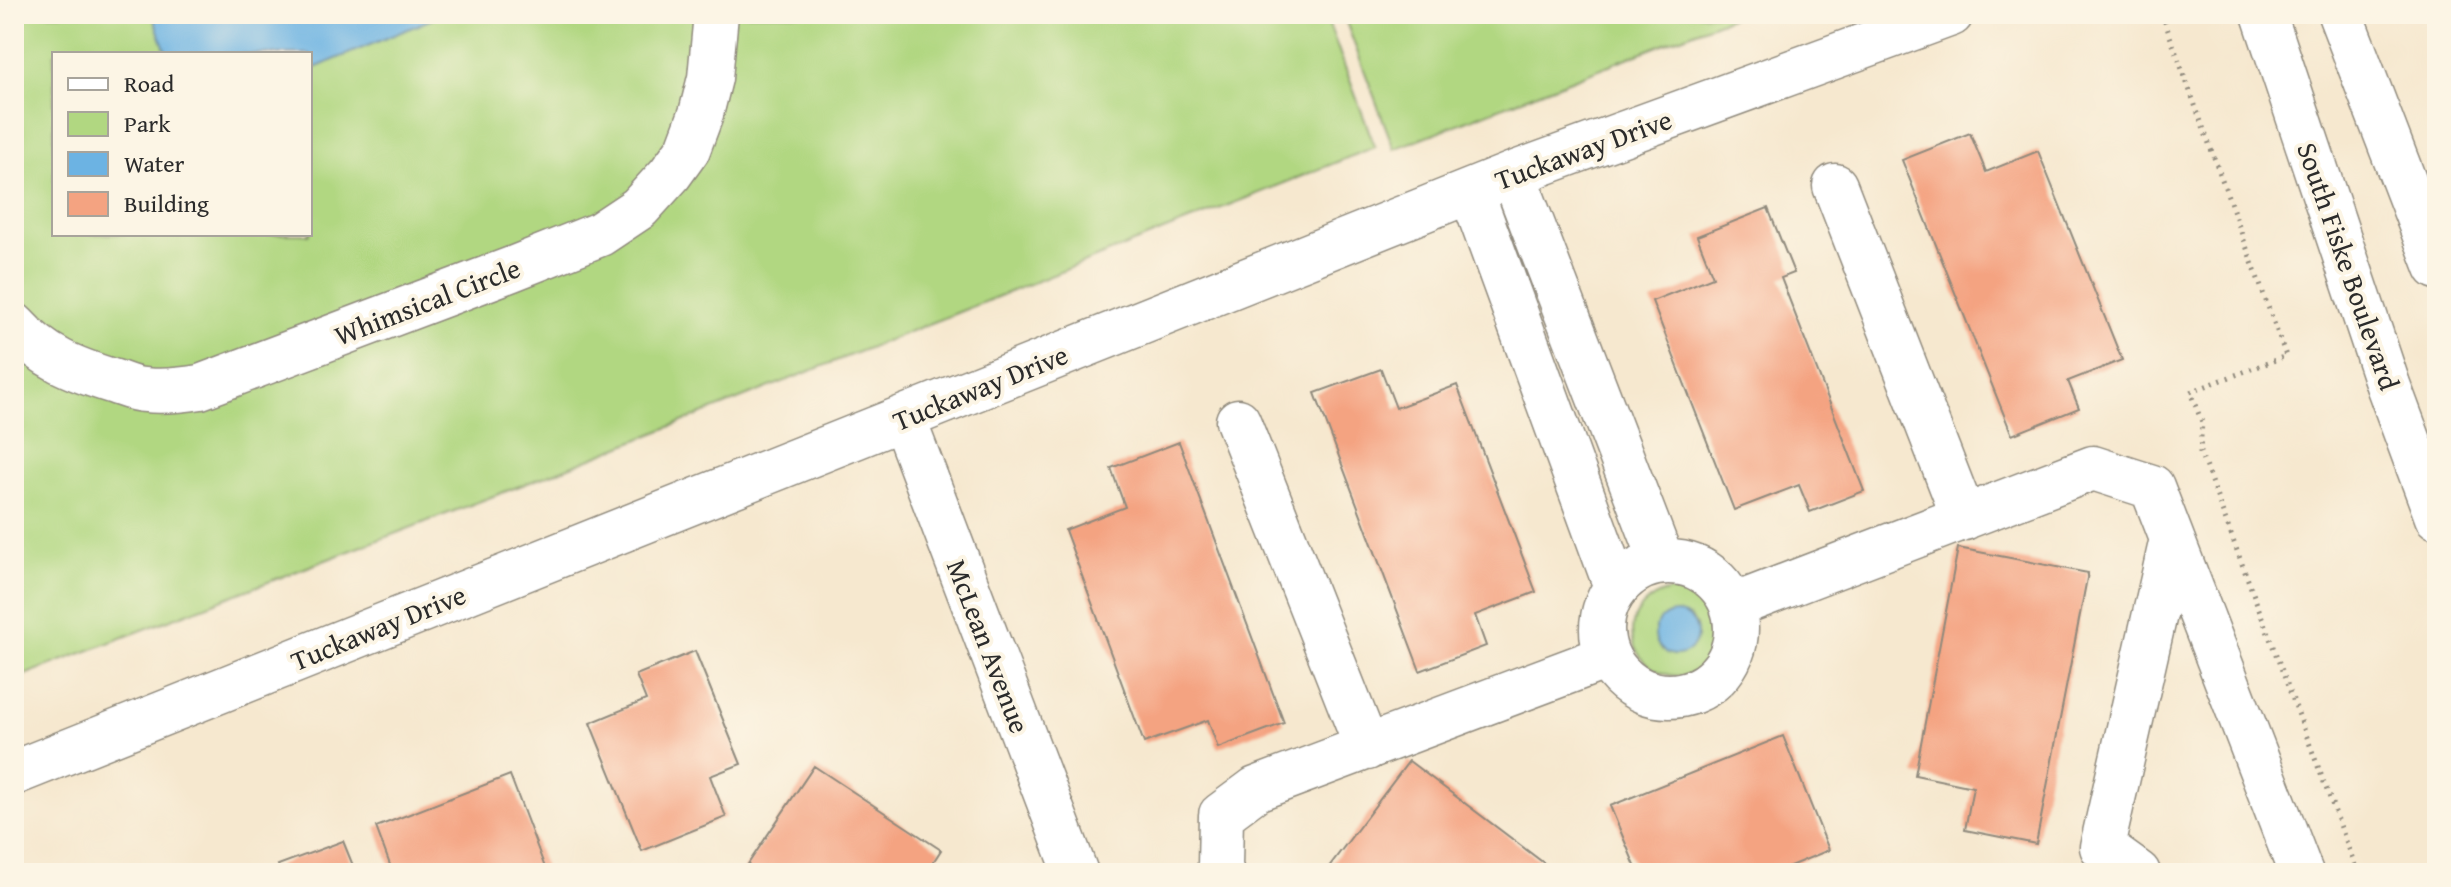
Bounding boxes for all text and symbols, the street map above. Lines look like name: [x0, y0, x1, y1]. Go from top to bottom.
legend: [52, 52, 312, 236]
text: Road: [124, 66, 174, 101]
street label: Tuckaway Drive: [1489, 98, 1677, 200]
text: Park: [124, 106, 171, 141]
street label: South Fiske Boulevard: [2287, 137, 2411, 395]
text: Water: [124, 146, 185, 181]
text: Building: [124, 186, 209, 221]
street label: Whimsical Circle: [328, 247, 526, 355]
street label: Tuckaway Drive: [886, 333, 1074, 441]
street label: McLean Avenue: [937, 553, 1041, 739]
street label: Tuckaway Drive: [284, 573, 472, 681]

